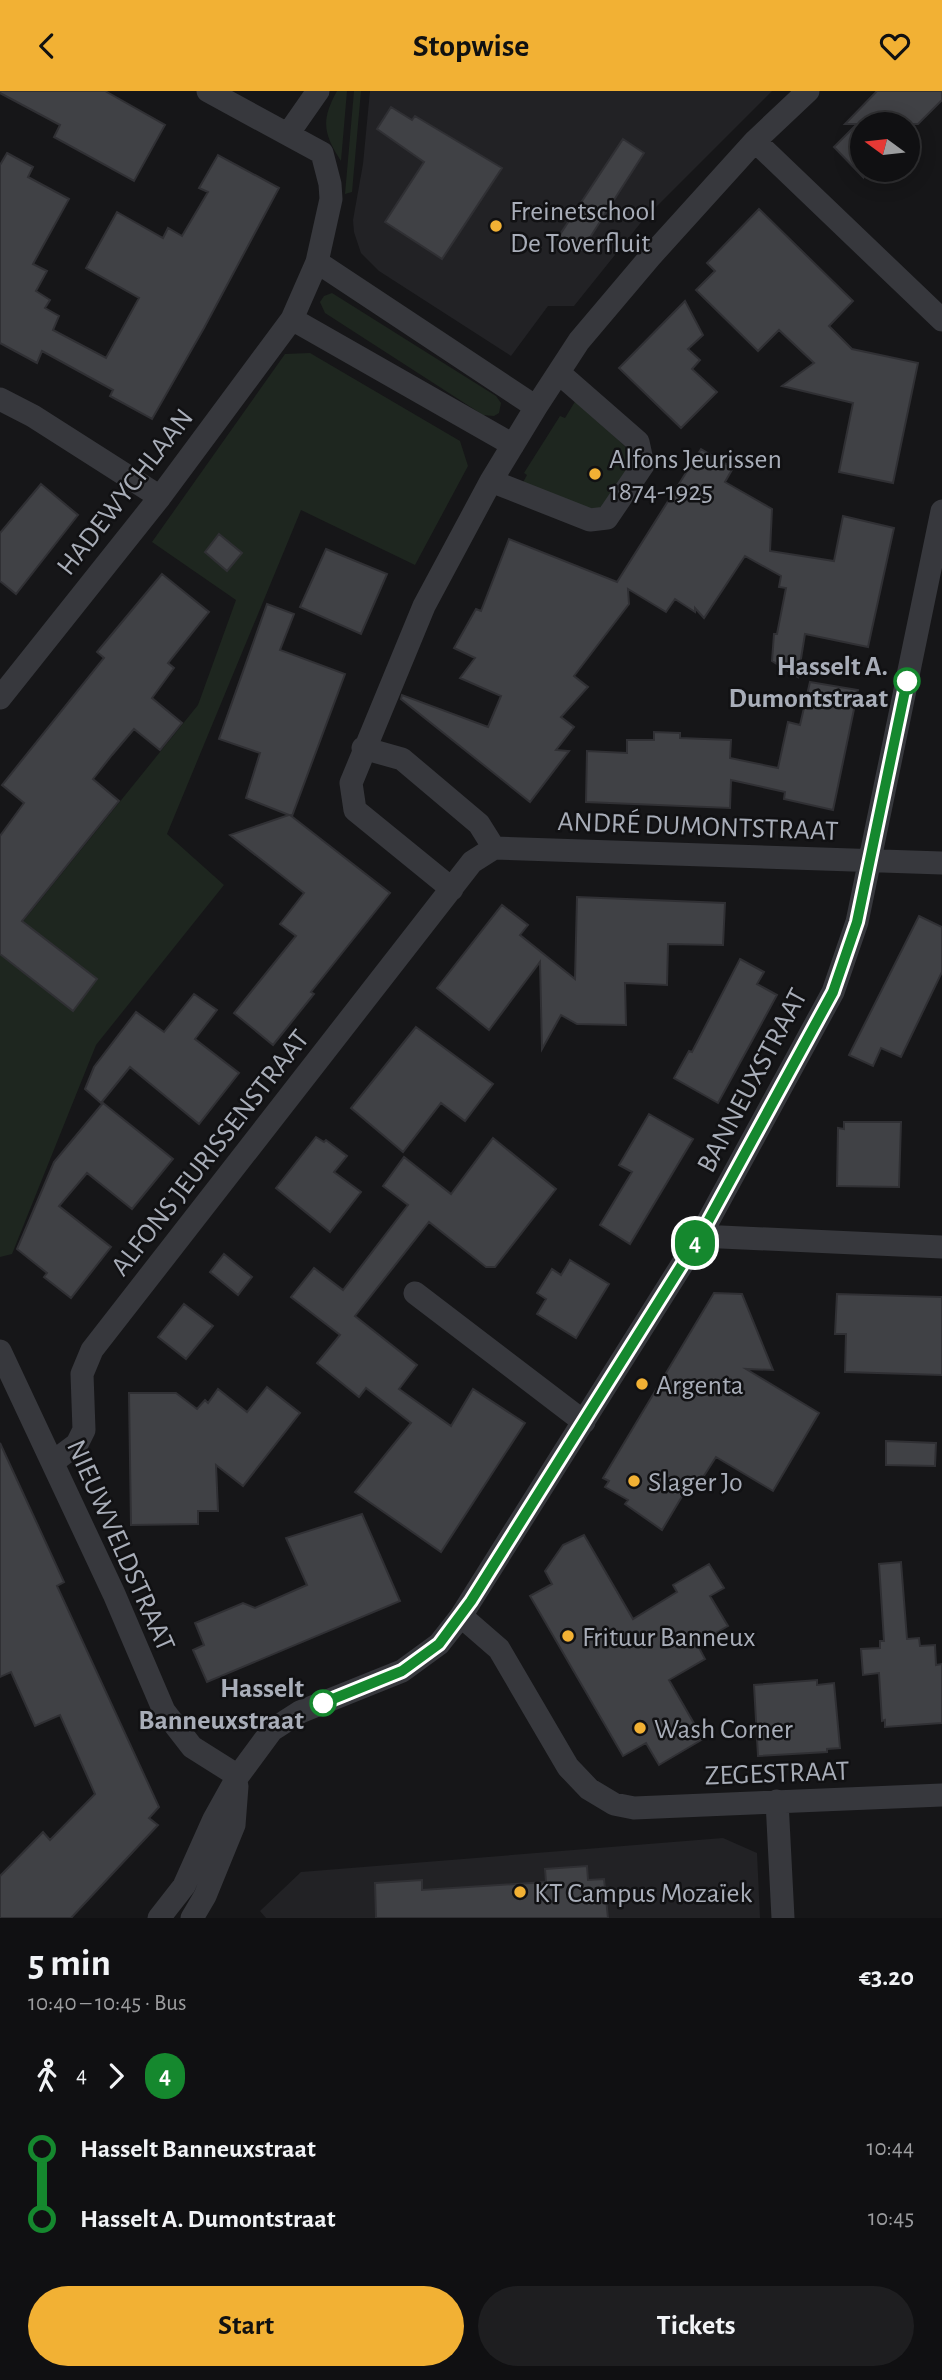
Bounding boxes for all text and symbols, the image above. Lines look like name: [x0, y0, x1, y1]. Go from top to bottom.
icon: back: [28, 27, 66, 65]
icon: heart: [876, 27, 914, 65]
text: Stopwise: [413, 30, 529, 62]
north arrow: [850, 112, 920, 182]
map controls: [850, 112, 920, 182]
place label: Freinetschool De Toverfluit: [510, 198, 656, 258]
marker: Freinetschool De Toverfluit: [488, 218, 504, 234]
street label: HADEWYCHLAAN: [52, 404, 199, 581]
place label: Alfons Jeurissen 1874-1925: [609, 446, 782, 506]
marker: Alfons Jeurissen 1874-1925: [587, 466, 603, 482]
place label: Hasselt A. Dumontstraat: [729, 653, 889, 713]
marker: Hasselt A. Dumontstraat: [894, 668, 920, 694]
street label: ANDRÉ DUMONTSTRAAT: [557, 805, 839, 846]
street label: BANNEUXSTRAAT: [693, 984, 813, 1177]
street label: ALFONS JEURISSENSTRAAT: [106, 1025, 315, 1281]
line badge: 4: [672, 1220, 718, 1266]
text: 4: [689, 1231, 701, 1255]
place label: Argenta: [656, 1372, 744, 1400]
marker: Argenta: [634, 1376, 650, 1392]
street label: NIEUWVELDSTRAAT: [61, 1436, 179, 1656]
place label: Slager Jo: [648, 1469, 743, 1497]
marker: Slager Jo: [626, 1473, 642, 1489]
place label: Frituur Banneux: [582, 1624, 756, 1652]
marker: Frituur Banneux: [560, 1628, 576, 1644]
place label: Hasselt Banneuxstraat: [138, 1675, 305, 1735]
marker: Hasselt Banneuxstraat: [310, 1690, 336, 1716]
place label: Wash Corner: [654, 1716, 793, 1744]
marker: Wash Corner: [632, 1720, 648, 1736]
street label: ZEGESTRAAT: [704, 1757, 850, 1791]
place label: KT Campus Mozaïek: [534, 1880, 752, 1908]
marker: KT Campus Mozaïek: [512, 1884, 528, 1900]
text: 5 min: [28, 1945, 111, 1983]
text: €3.20: [859, 1964, 914, 1990]
text: 10:40 – 10:45 · Bus: [28, 1992, 187, 2015]
icon: walk: [28, 2057, 66, 2095]
icon: forward: [97, 2057, 135, 2095]
text: 4: [76, 2064, 87, 2087]
text: 4: [159, 2064, 171, 2088]
text: Hasselt Banneuxstraat: [80, 2136, 316, 2162]
text: 10:44: [867, 2137, 914, 2160]
text: Hasselt A. Dumontstraat: [80, 2206, 335, 2232]
text: 10:45: [868, 2207, 914, 2230]
button: Start: [28, 2286, 464, 2366]
button: Tickets: [478, 2286, 914, 2366]

